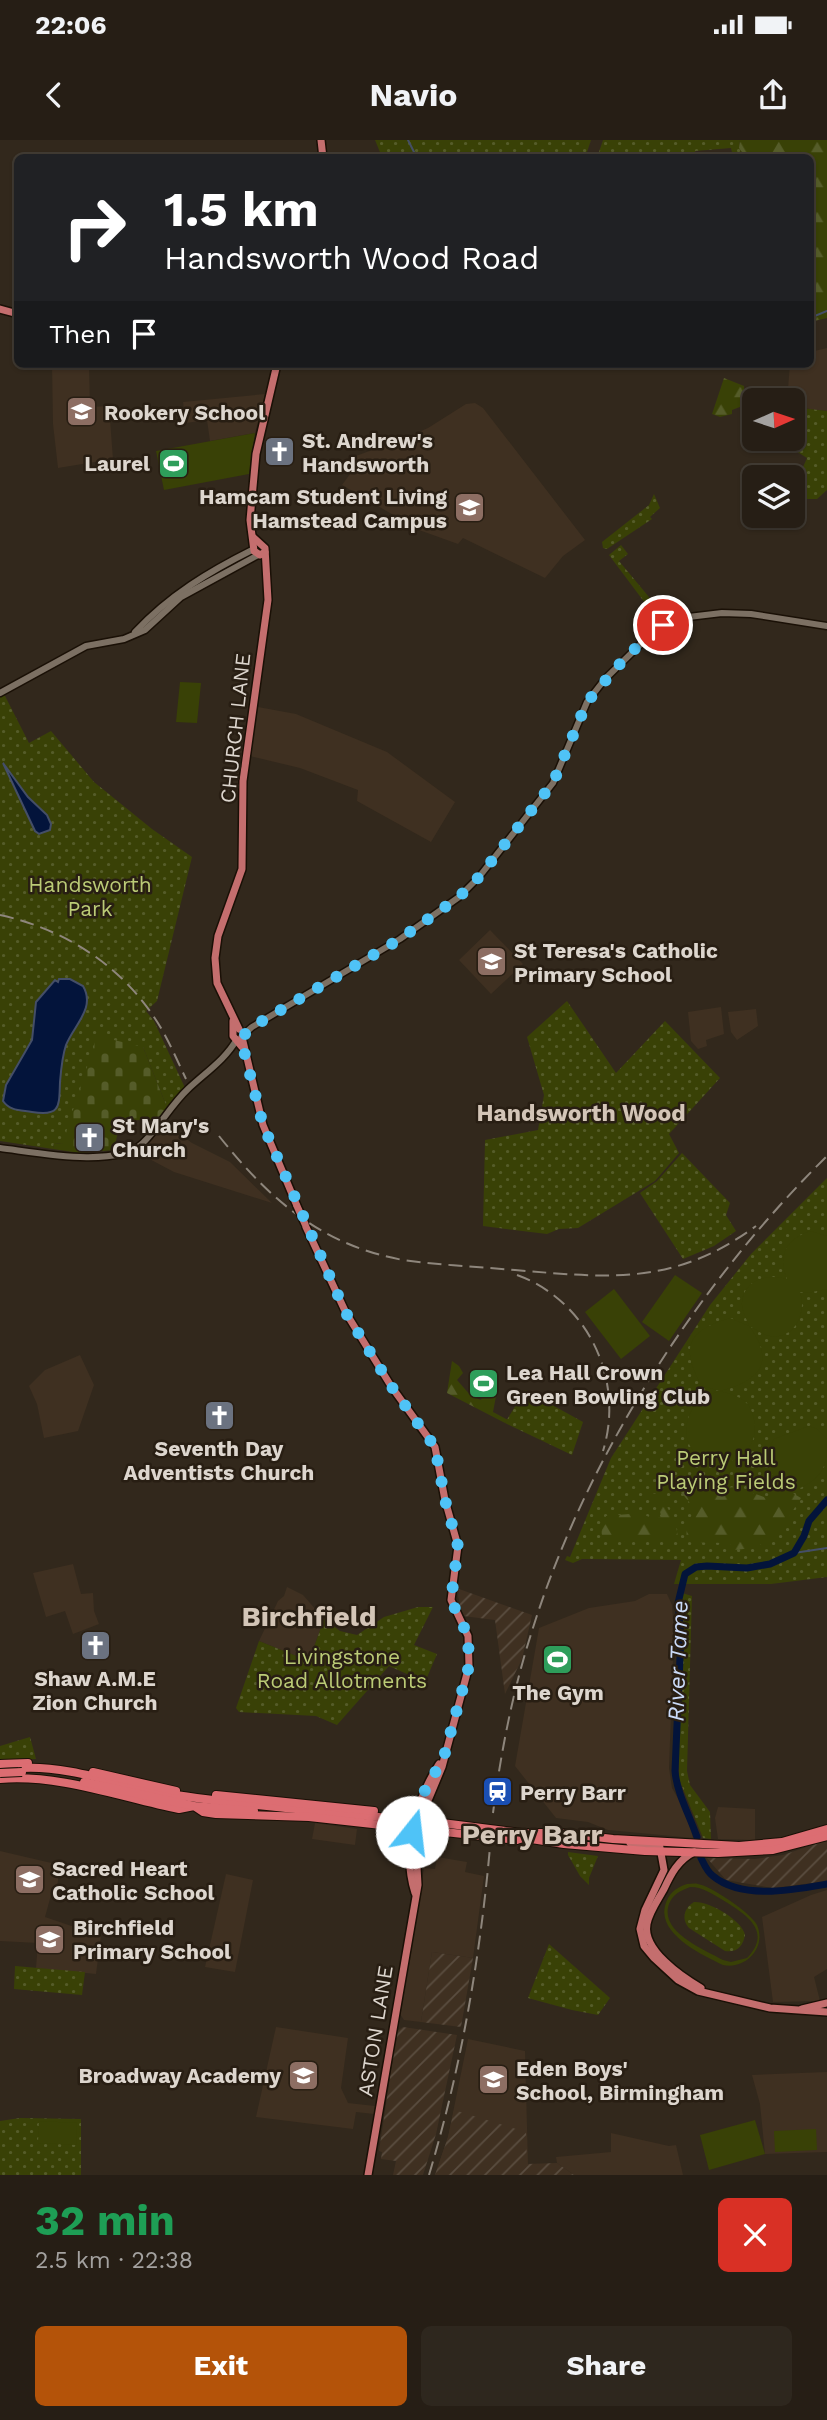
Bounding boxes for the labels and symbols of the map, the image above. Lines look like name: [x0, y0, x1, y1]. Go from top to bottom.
north arrow: [742, 388, 805, 452]
school or university icon: Rookery School: [64, 395, 98, 429]
place label: Rookery School: [104, 400, 265, 425]
place label: St. Andrew's Handsworth: [302, 428, 433, 477]
church icon: St. Andrew's Handsworth: [262, 435, 296, 469]
sports icon: Laurel: [156, 446, 190, 480]
place label: Laurel: [84, 451, 150, 476]
place label: Hamcam Student Living Hamstead Campus: [199, 484, 447, 533]
school or university icon: Hamcam Student Living Hamstead Campus: [453, 491, 487, 525]
pin: [633, 595, 693, 655]
street label: CHURCH LANE: [215, 652, 255, 804]
park label: Handsworth Park: [28, 872, 152, 921]
place label: St Teresa's Catholic Primary School: [514, 938, 718, 987]
school or university icon: St Teresa's Catholic Primary School: [474, 945, 508, 979]
district label: Handsworth Wood: [476, 1100, 686, 1127]
place label: St Mary's Church: [112, 1113, 209, 1162]
church icon: St Mary's Church: [72, 1120, 106, 1154]
place label: Lea Hall Crown Green Bowling Club: [506, 1360, 710, 1409]
sports icon: Lea Hall Crown Green Bowling Club: [466, 1367, 500, 1401]
church icon: Seventh Day Adventists Church: [202, 1399, 236, 1433]
place label: Seventh Day Adventists Church: [124, 1436, 314, 1485]
park label: Perry Hall Playing Fields: [656, 1445, 796, 1494]
district label: Birchfield: [241, 1600, 377, 1633]
water label: River Tame: [662, 1600, 694, 1722]
church icon: Shaw A.M.E Zion Church: [78, 1629, 112, 1663]
sports icon: The Gym: [541, 1643, 575, 1677]
park label: Livingstone Road Allotments: [257, 1644, 427, 1693]
place label: Shaw A.M.E Zion Church: [32, 1666, 158, 1715]
place label: The Gym: [512, 1680, 604, 1705]
station icon: Perry Barr: [480, 1775, 514, 1809]
place label: Perry Barr: [520, 1780, 626, 1805]
position arrow: [375, 1795, 449, 1869]
district label: Perry Barr: [461, 1818, 603, 1851]
place label: Sacred Heart Catholic School: [52, 1856, 215, 1905]
school or university icon: Sacred Heart Catholic School: [12, 1863, 46, 1897]
place label: Birchfield Primary School: [73, 1915, 231, 1964]
school or university icon: Birchfield Primary School: [33, 1922, 67, 1956]
street label: ASTON LANE: [352, 1964, 398, 2098]
place label: Eden Boys' School, Birmingham: [516, 2056, 724, 2105]
school or university icon: Broadway Academy: [287, 2058, 321, 2092]
place label: Broadway Academy: [78, 2063, 281, 2088]
school or university icon: Eden Boys' School, Birmingham: [476, 2063, 510, 2097]

